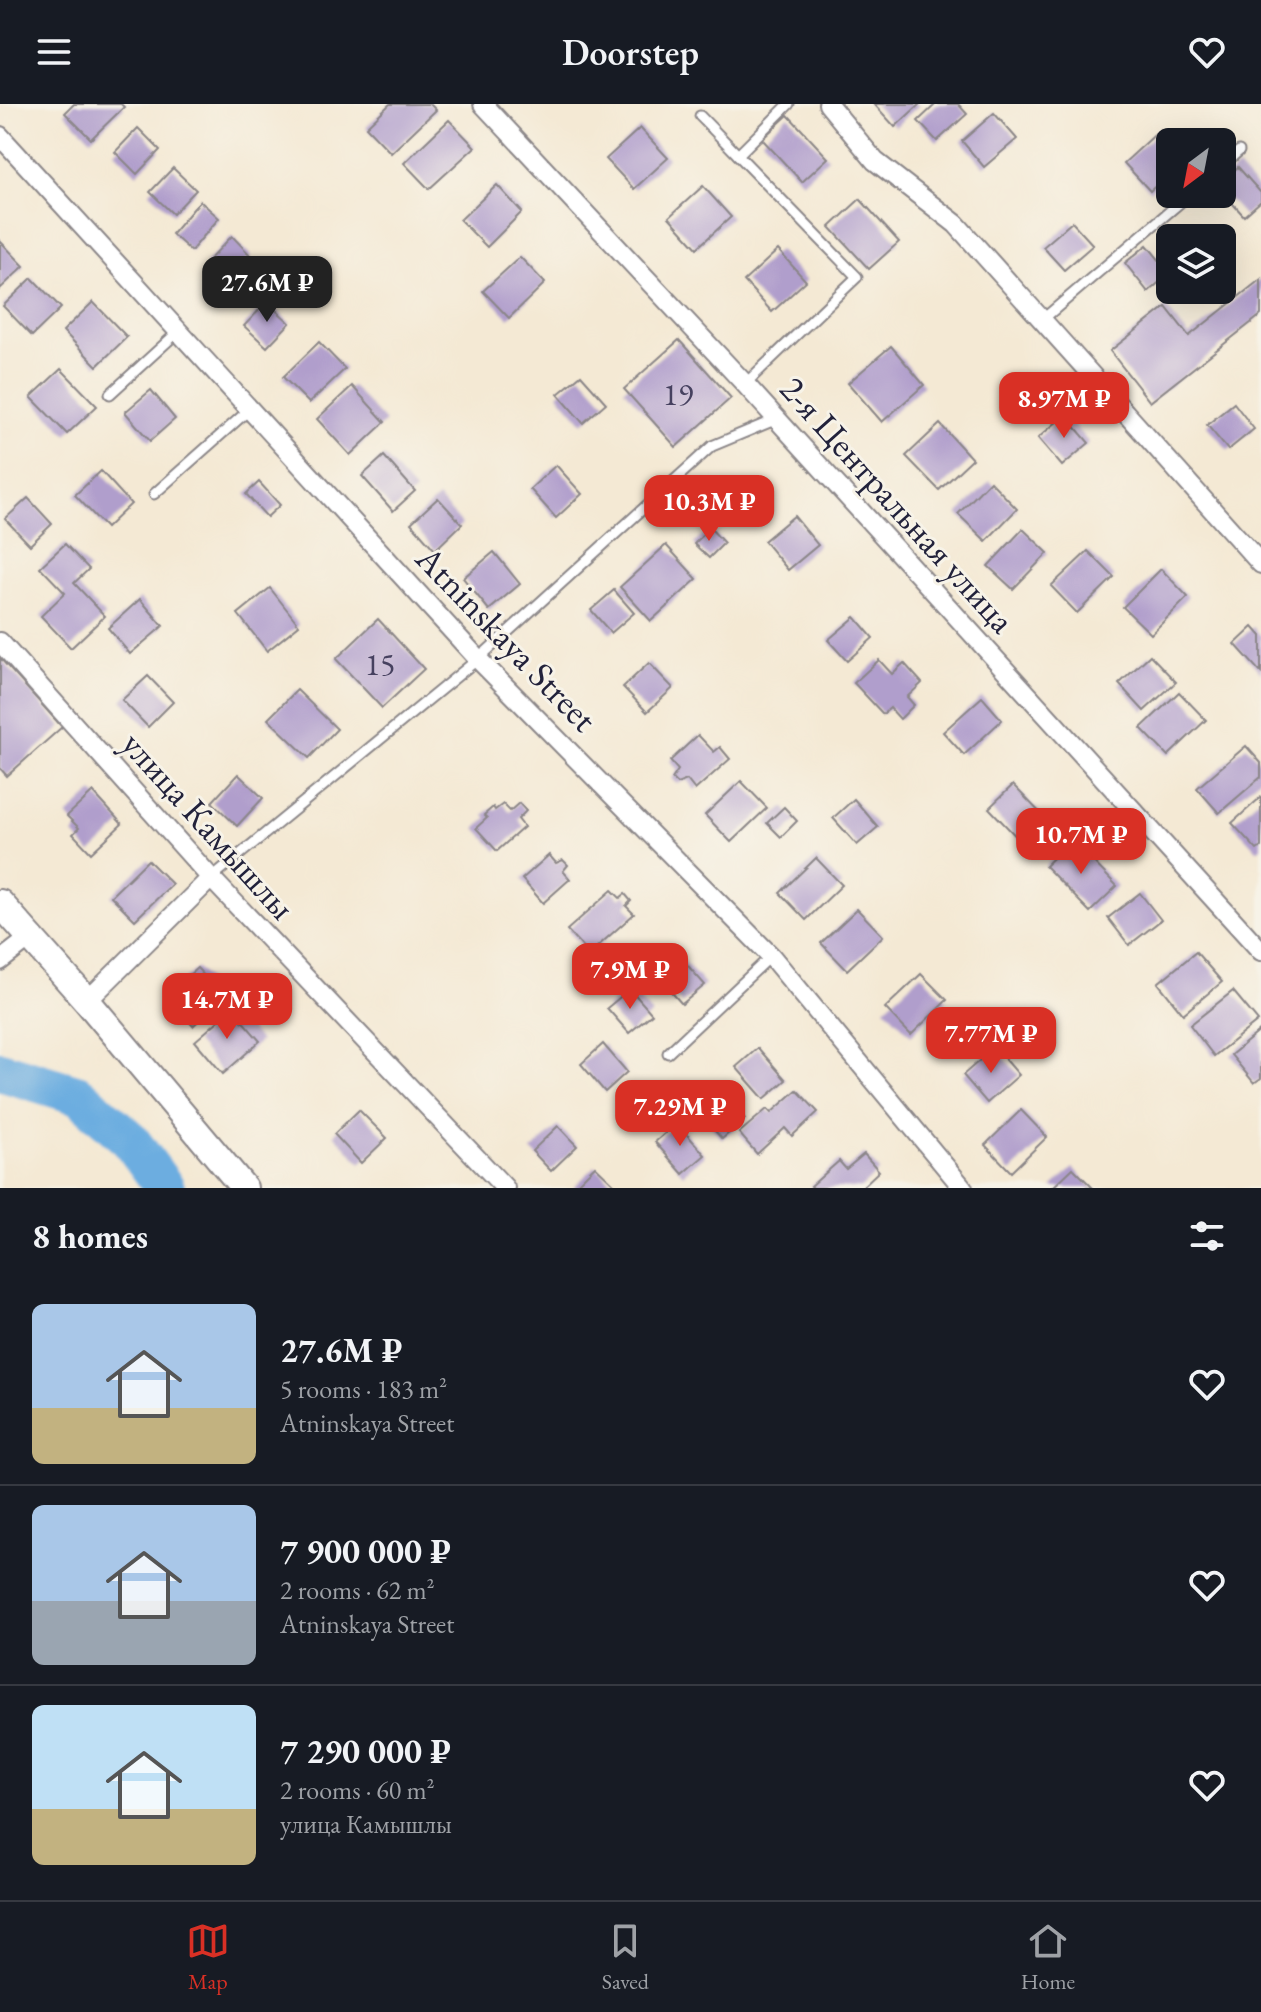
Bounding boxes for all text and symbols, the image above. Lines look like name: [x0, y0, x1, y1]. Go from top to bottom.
text: Doorstep: [562, 29, 699, 76]
icon: menu: [32, 30, 76, 74]
icon: heart: [1185, 30, 1229, 74]
north arrow: [1156, 128, 1236, 208]
map controls: [1156, 128, 1236, 304]
button: layers: [1156, 224, 1236, 304]
pin: 27.6M ₽: [193, 256, 341, 324]
text: 27.6M ₽: [220, 265, 314, 299]
street label: 2-я Центральная улица: [770, 366, 1026, 643]
pin: 8.97M ₽: [990, 372, 1138, 440]
house number: 19: [663, 373, 693, 415]
text: 8.97M ₽: [1017, 381, 1111, 415]
pin: 10.3M ₽: [635, 475, 783, 543]
text: 10.3M ₽: [662, 484, 756, 518]
street label: Atninskaya Street: [405, 534, 608, 742]
house number: 15: [365, 643, 395, 685]
street label: улица Камышлы: [111, 721, 306, 930]
pin: 10.7M ₽: [1007, 808, 1155, 876]
text: 10.7M ₽: [1034, 817, 1128, 851]
pin: 7.9M ₽: [565, 943, 695, 1011]
text: 7.9M ₽: [590, 952, 670, 986]
pin: 14.7M ₽: [153, 973, 301, 1041]
text: 14.7M ₽: [180, 982, 274, 1016]
pin: 7.77M ₽: [917, 1007, 1065, 1075]
text: 7.77M ₽: [944, 1016, 1038, 1050]
pin: 7.29M ₽: [606, 1080, 754, 1148]
text: 7.29M ₽: [633, 1089, 727, 1123]
text: 8 homes: [32, 1214, 148, 1258]
icon: filters: [1185, 1214, 1229, 1258]
text: 27.6M ₽: [280, 1328, 403, 1372]
icon: home: [96, 1336, 192, 1432]
icon: heart: [1185, 1362, 1229, 1406]
text: 5 rooms · 183 m²: [280, 1372, 447, 1406]
text: Atninskaya Street: [280, 1406, 454, 1440]
text: 7 900 000 ₽: [280, 1529, 451, 1573]
icon: home: [96, 1537, 192, 1633]
icon: heart: [1185, 1563, 1229, 1607]
text: 2 rooms · 62 m²: [280, 1573, 435, 1607]
text: Atninskaya Street: [280, 1607, 454, 1641]
text: 7 290 000 ₽: [280, 1729, 451, 1773]
icon: home: [96, 1737, 192, 1833]
icon: heart: [1185, 1763, 1229, 1807]
text: 2 rooms · 60 m²: [280, 1773, 435, 1807]
text: улица Камышлы: [280, 1807, 452, 1841]
tab: Map: [186, 1919, 230, 1996]
tab: Saved: [602, 1919, 649, 1996]
tab: Home: [1021, 1919, 1075, 1996]

